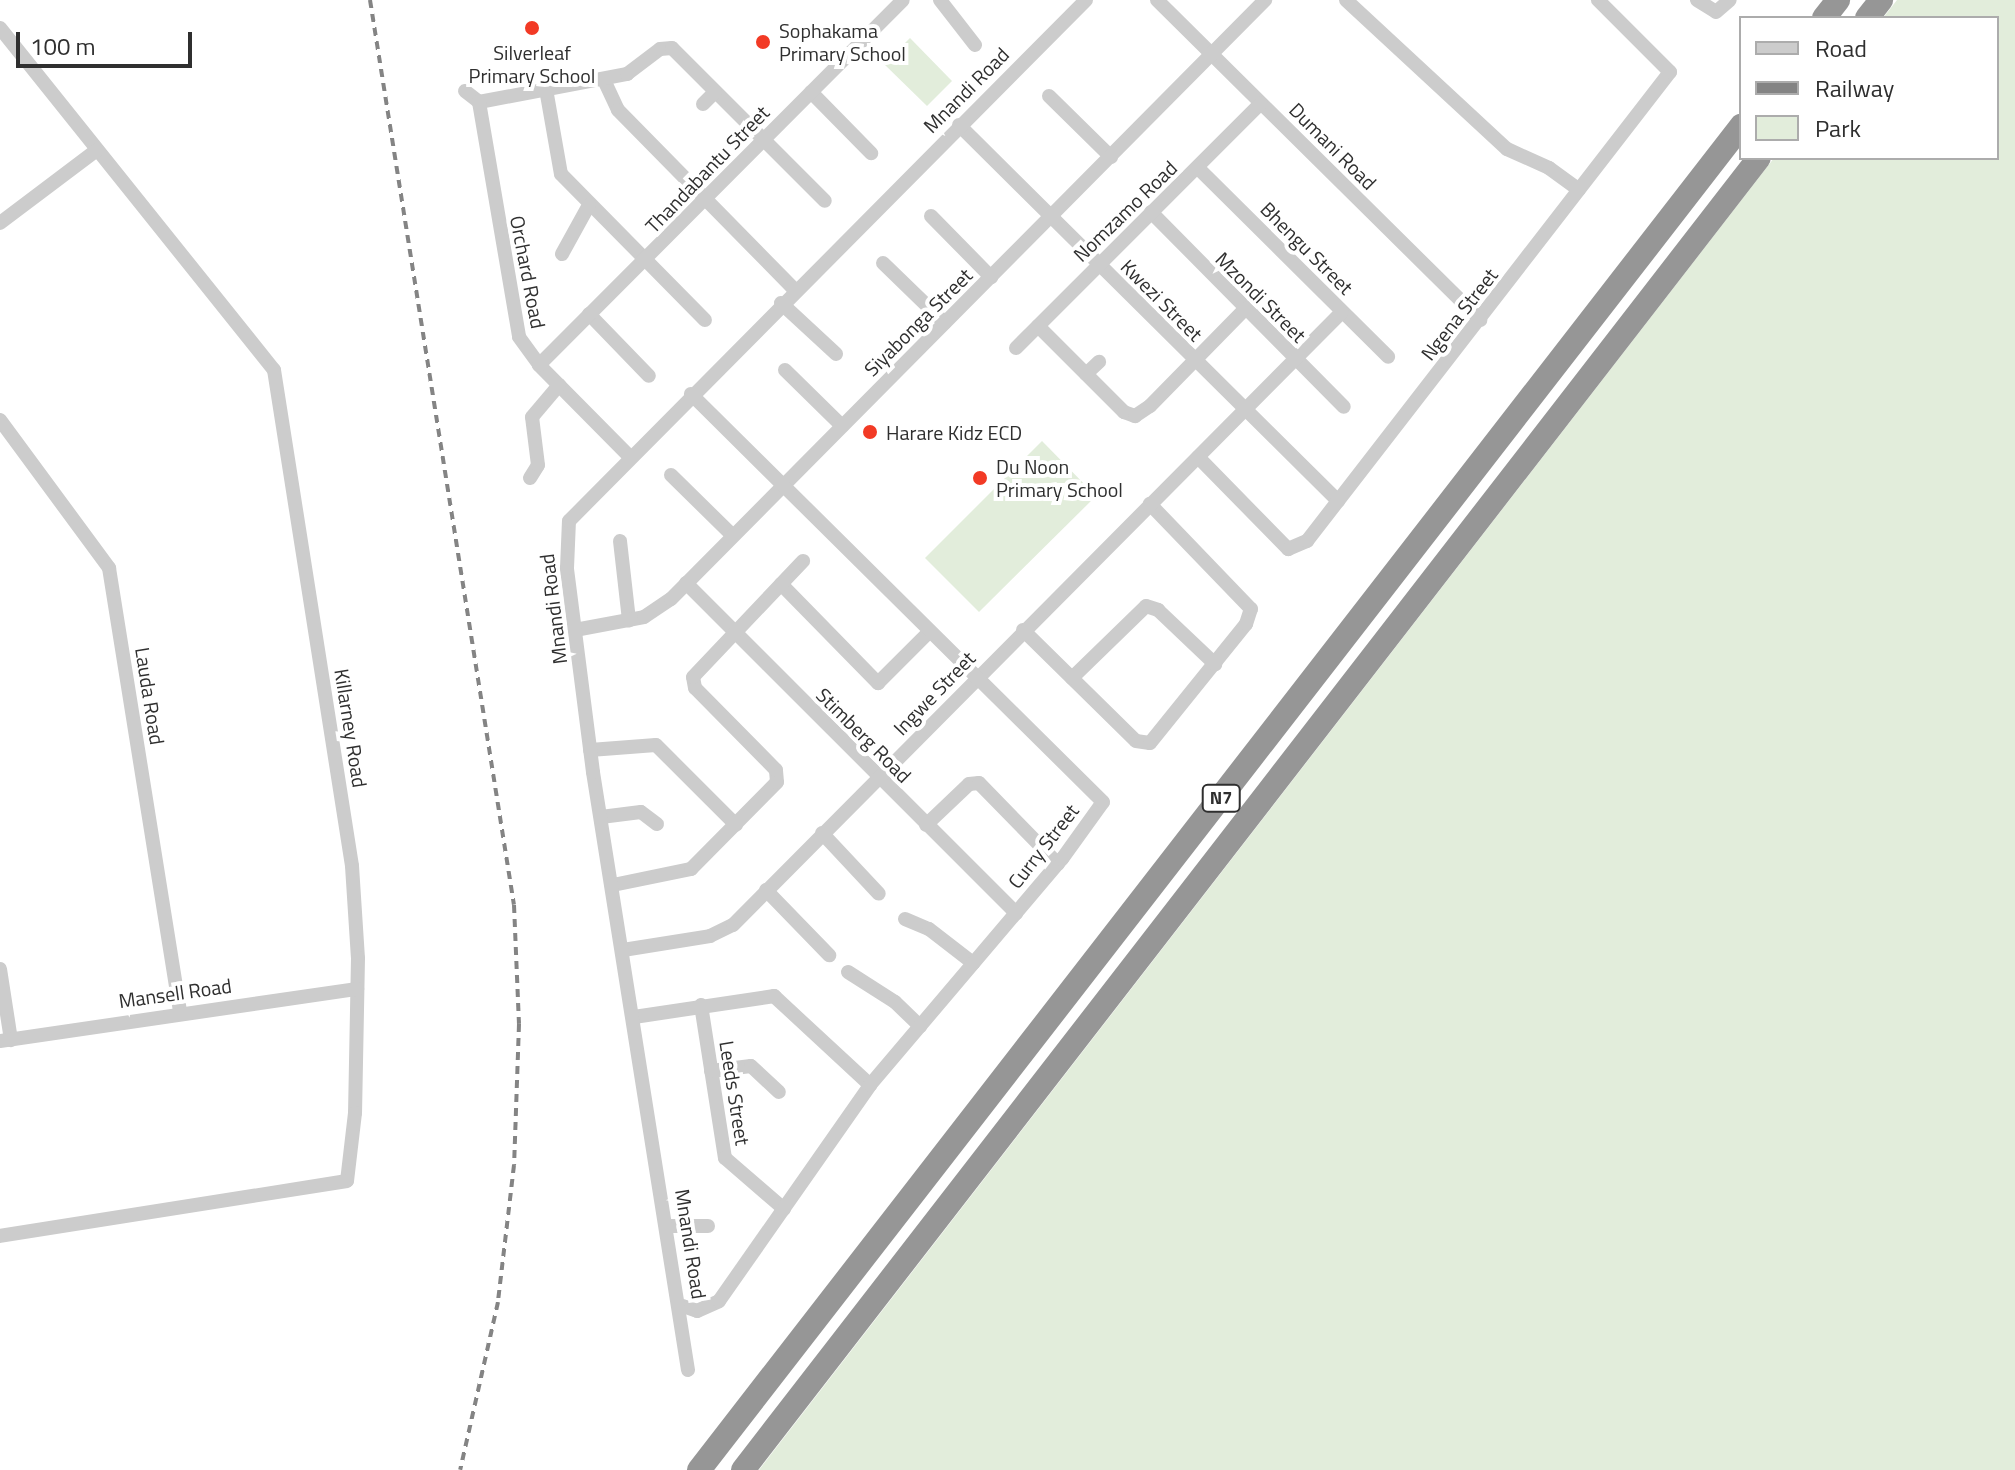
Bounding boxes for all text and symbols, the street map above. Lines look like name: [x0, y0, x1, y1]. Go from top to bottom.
scale bar: [20, 16, 196, 66]
legend: [1739, 16, 1999, 160]
place label: Sophakama Primary School: [779, 18, 906, 65]
marker: Silverleaf Primary School: [523, 19, 541, 37]
text: 100 m: [30, 28, 96, 64]
text: Road: [1815, 30, 1867, 66]
marker: Sophakama Primary School: [754, 33, 772, 51]
place label: Silverleaf Primary School: [469, 40, 595, 87]
street label: Mnandi Road: [918, 42, 1014, 138]
text: Railway: [1815, 70, 1894, 106]
street label: Dumani Road: [1285, 98, 1381, 194]
street label: Thandabantu Street: [640, 100, 774, 238]
text: Park: [1815, 110, 1861, 146]
street label: Nomzamo Road: [1068, 156, 1182, 266]
street label: Bhengu Street: [1256, 197, 1358, 299]
street label: Orchard Road: [505, 214, 551, 330]
street label: Mzondi Street: [1211, 247, 1311, 347]
street label: Kwezi Street: [1116, 254, 1208, 346]
street label: Siyabonga Street: [859, 263, 977, 381]
street label: Ngena Street: [1416, 263, 1502, 365]
place label: Harare Kidz ECD: [886, 420, 1022, 444]
marker: Harare Kidz ECD: [861, 423, 879, 441]
place label: Du Noon Primary School: [996, 454, 1123, 501]
marker: Du Noon Primary School: [971, 469, 989, 487]
street label: Mnandi Road: [534, 552, 572, 666]
street label: Lauda Road: [130, 645, 170, 747]
street label: Ingwe Street: [888, 646, 980, 740]
street label: Killarney Road: [330, 667, 372, 789]
street label: Stimberg Road: [812, 683, 916, 787]
road number: N7: [1201, 784, 1241, 812]
street label: Curry Street: [1003, 799, 1083, 893]
street label: Mansell Road: [117, 973, 233, 1013]
street label: Leeds Street: [715, 1039, 755, 1147]
street label: Mnandi Road: [670, 1187, 712, 1301]

